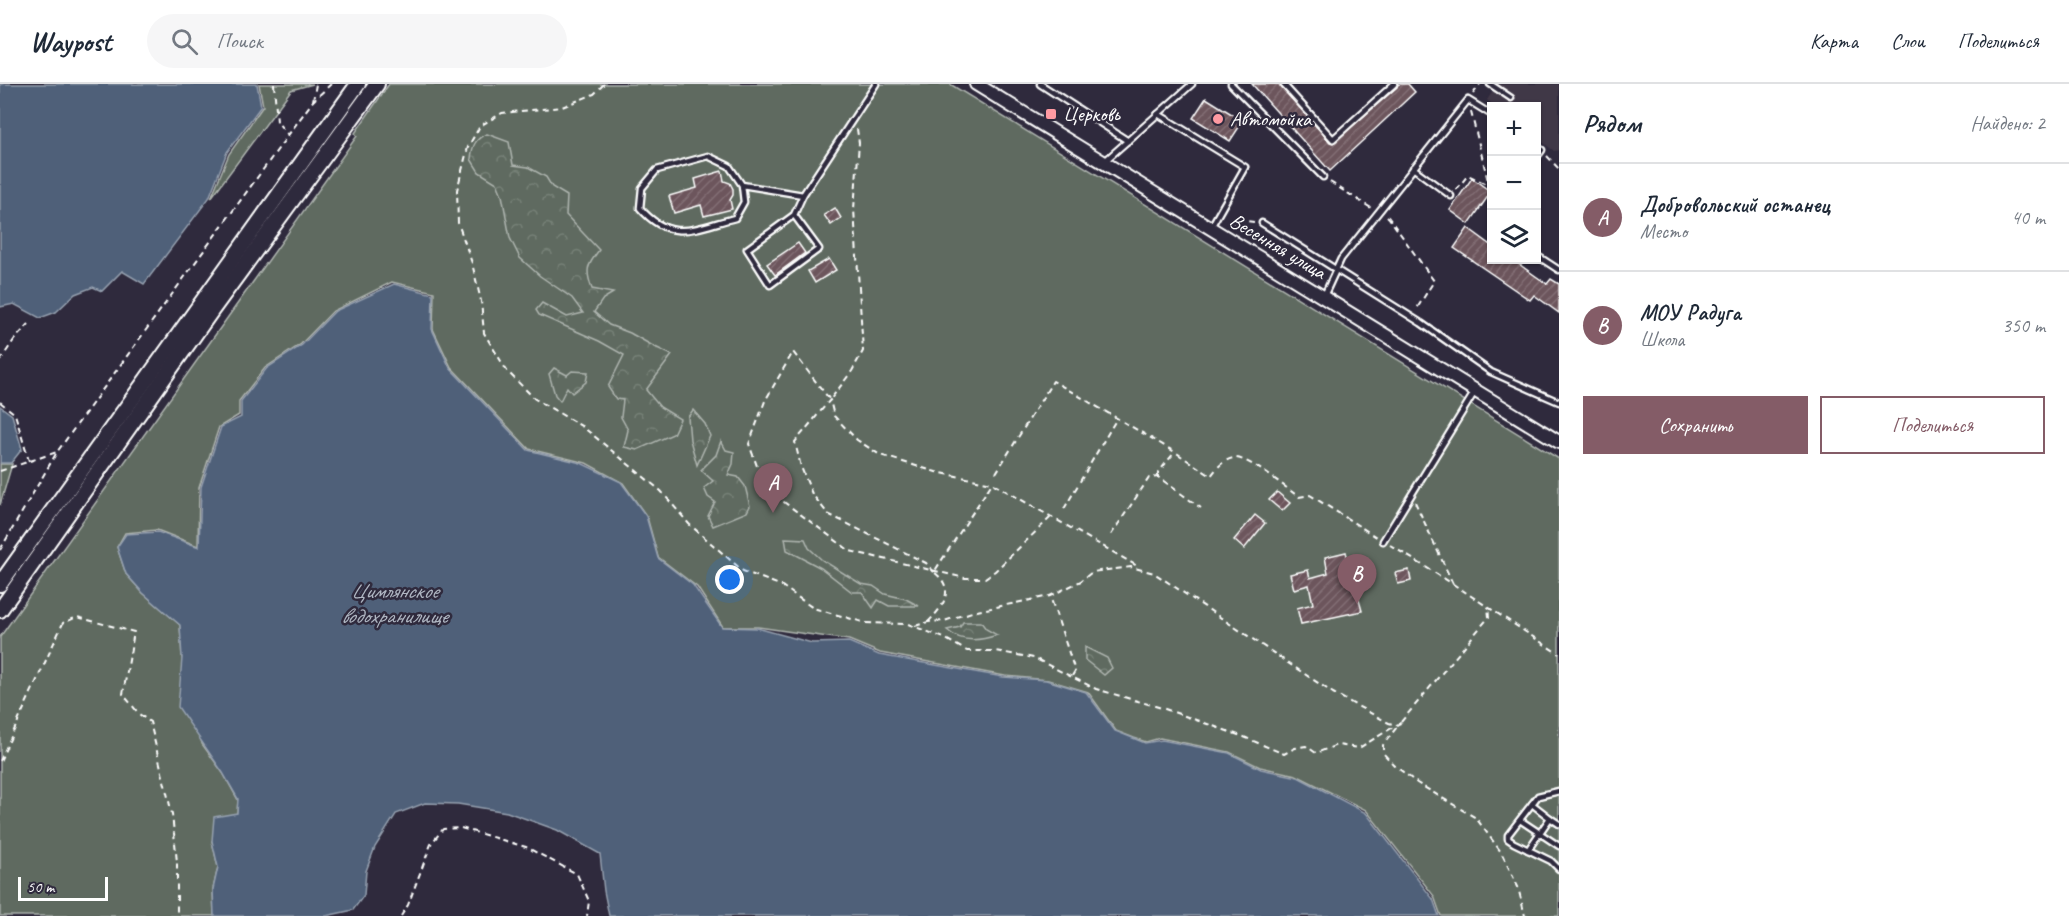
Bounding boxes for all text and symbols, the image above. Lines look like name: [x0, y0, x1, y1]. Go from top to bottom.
search box: [147, 14, 567, 68]
text: Waypost: [30, 24, 111, 59]
icon: search: [168, 25, 201, 58]
text: Поиск: [216, 27, 263, 55]
text: Карта: [1810, 28, 1858, 54]
text: Слои: [1891, 28, 1925, 54]
text: Поделиться: [1958, 28, 2039, 54]
place label: Церковь: [1063, 101, 1121, 127]
map controls: [1487, 102, 1541, 264]
button: +: [1487, 102, 1541, 156]
place label: Автомойка: [1230, 106, 1313, 132]
marker: Церковь: [1044, 107, 1058, 121]
text: Рядом: [1583, 107, 1641, 140]
text: Найдено: 2: [1970, 111, 2045, 136]
marker: Автомойка: [1211, 112, 1225, 126]
button: −: [1487, 156, 1541, 210]
text: Добровольский останец: [1640, 191, 1830, 219]
text: A: [1597, 205, 1608, 230]
text: 40 m: [2011, 205, 2045, 230]
street label: Весенняя улица: [1225, 207, 1333, 286]
button: layers: [1487, 210, 1541, 264]
text: Место: [1640, 219, 1687, 244]
text: МОУ Радуга: [1640, 299, 1741, 327]
text: B: [1597, 313, 1608, 338]
text: 350 m: [2002, 313, 2045, 338]
text: Школа: [1640, 327, 1684, 352]
button: Сохранить: [1583, 396, 1808, 454]
button: Поделиться: [1820, 396, 2045, 454]
pin: A: [754, 464, 792, 513]
pin: B: [1338, 554, 1376, 604]
your location: [715, 565, 744, 594]
water label: Цимлянское водохранилище: [341, 577, 450, 630]
scale bar: [18, 874, 108, 902]
text: 50 m: [27, 877, 54, 897]

